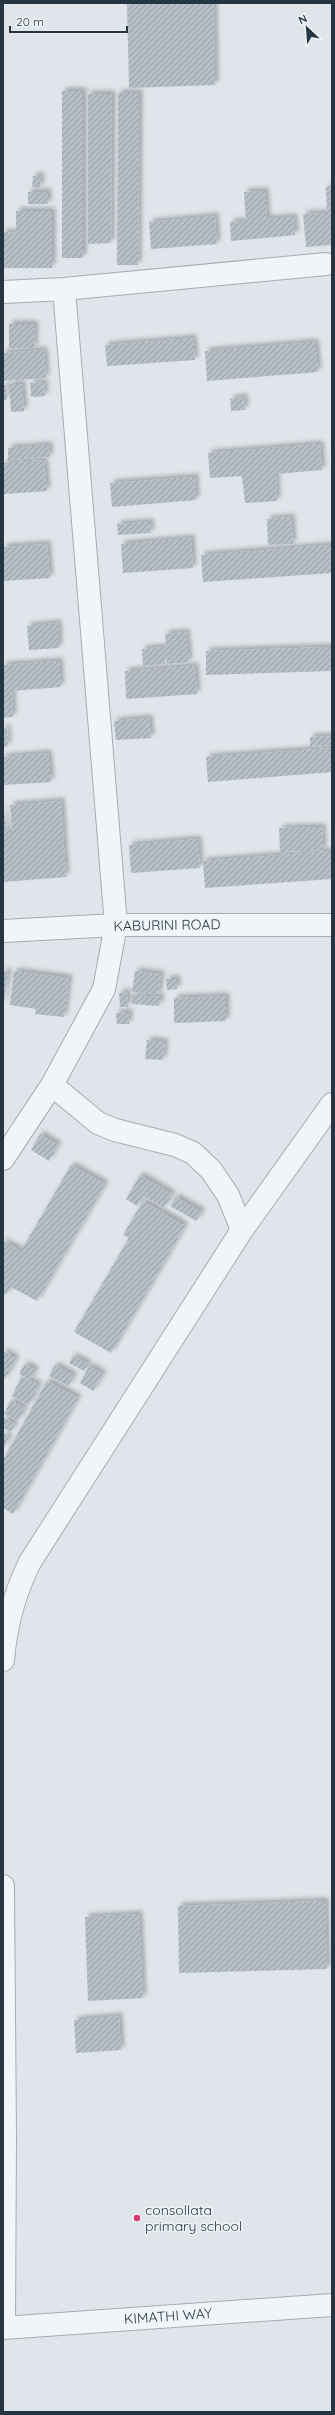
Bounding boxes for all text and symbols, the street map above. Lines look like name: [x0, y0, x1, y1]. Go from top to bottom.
scale bar: [10, 8, 127, 34]
north arrow: [287, 8, 327, 48]
text: N: [296, 11, 309, 27]
text: 20 m: [16, 14, 44, 29]
street label: KABURINI ROAD: [113, 915, 221, 935]
place label: consollata primary school: [145, 2201, 242, 2235]
marker: consollata primary school: [132, 2213, 142, 2223]
street label: KIMATHI WAY: [123, 2304, 213, 2328]

